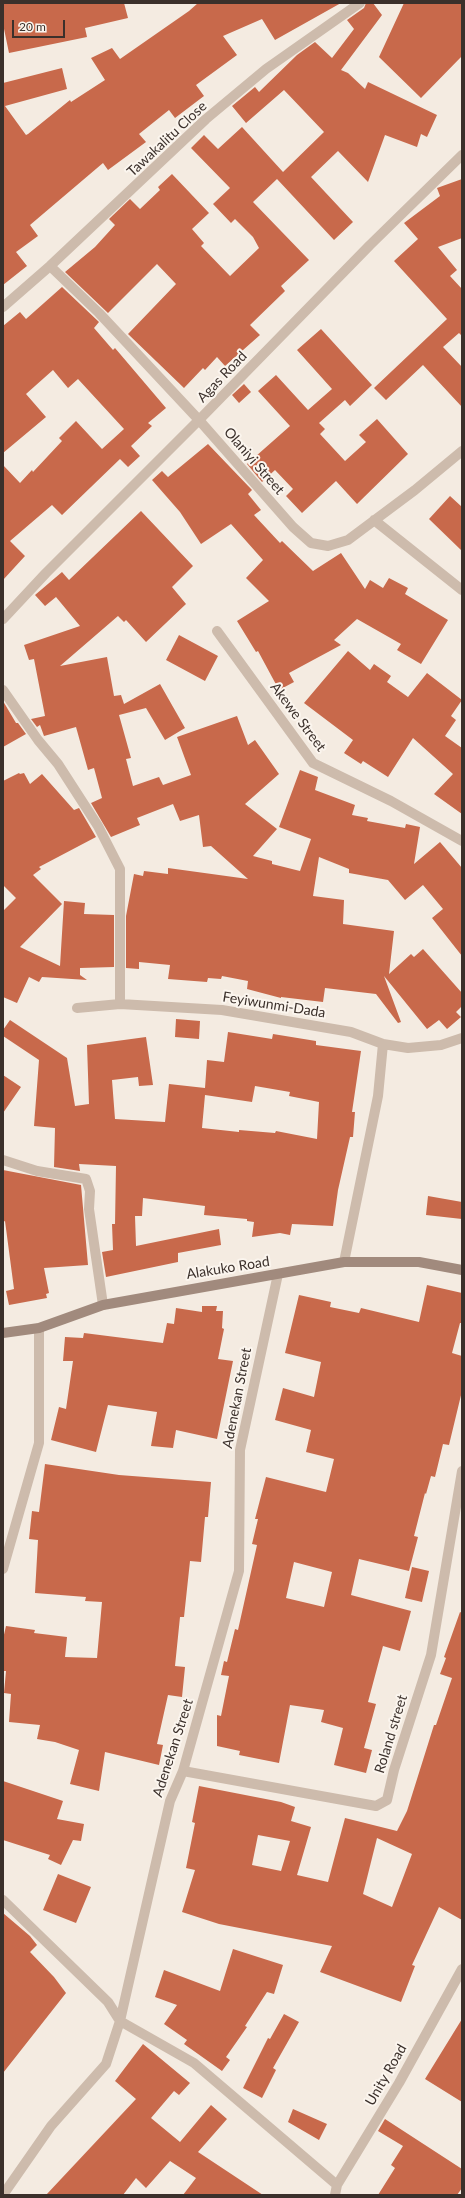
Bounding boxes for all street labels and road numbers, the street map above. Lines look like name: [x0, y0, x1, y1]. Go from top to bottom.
street label: Tawakalitu Close: [124, 98, 210, 180]
street label: Agas Road: [194, 348, 250, 406]
street label: Olaniyi Street: [220, 424, 288, 498]
street label: Akewe Street: [267, 679, 329, 755]
street label: Feyiwunmi-Dada: [221, 989, 327, 1021]
street label: Alakuko Road: [185, 1253, 271, 1283]
street label: Adenekan Street: [219, 1346, 255, 1450]
street label: Roland street: [371, 1693, 411, 1775]
street label: Adenekan Street: [149, 1697, 197, 1799]
street label: Unity Road: [362, 2041, 410, 2109]

